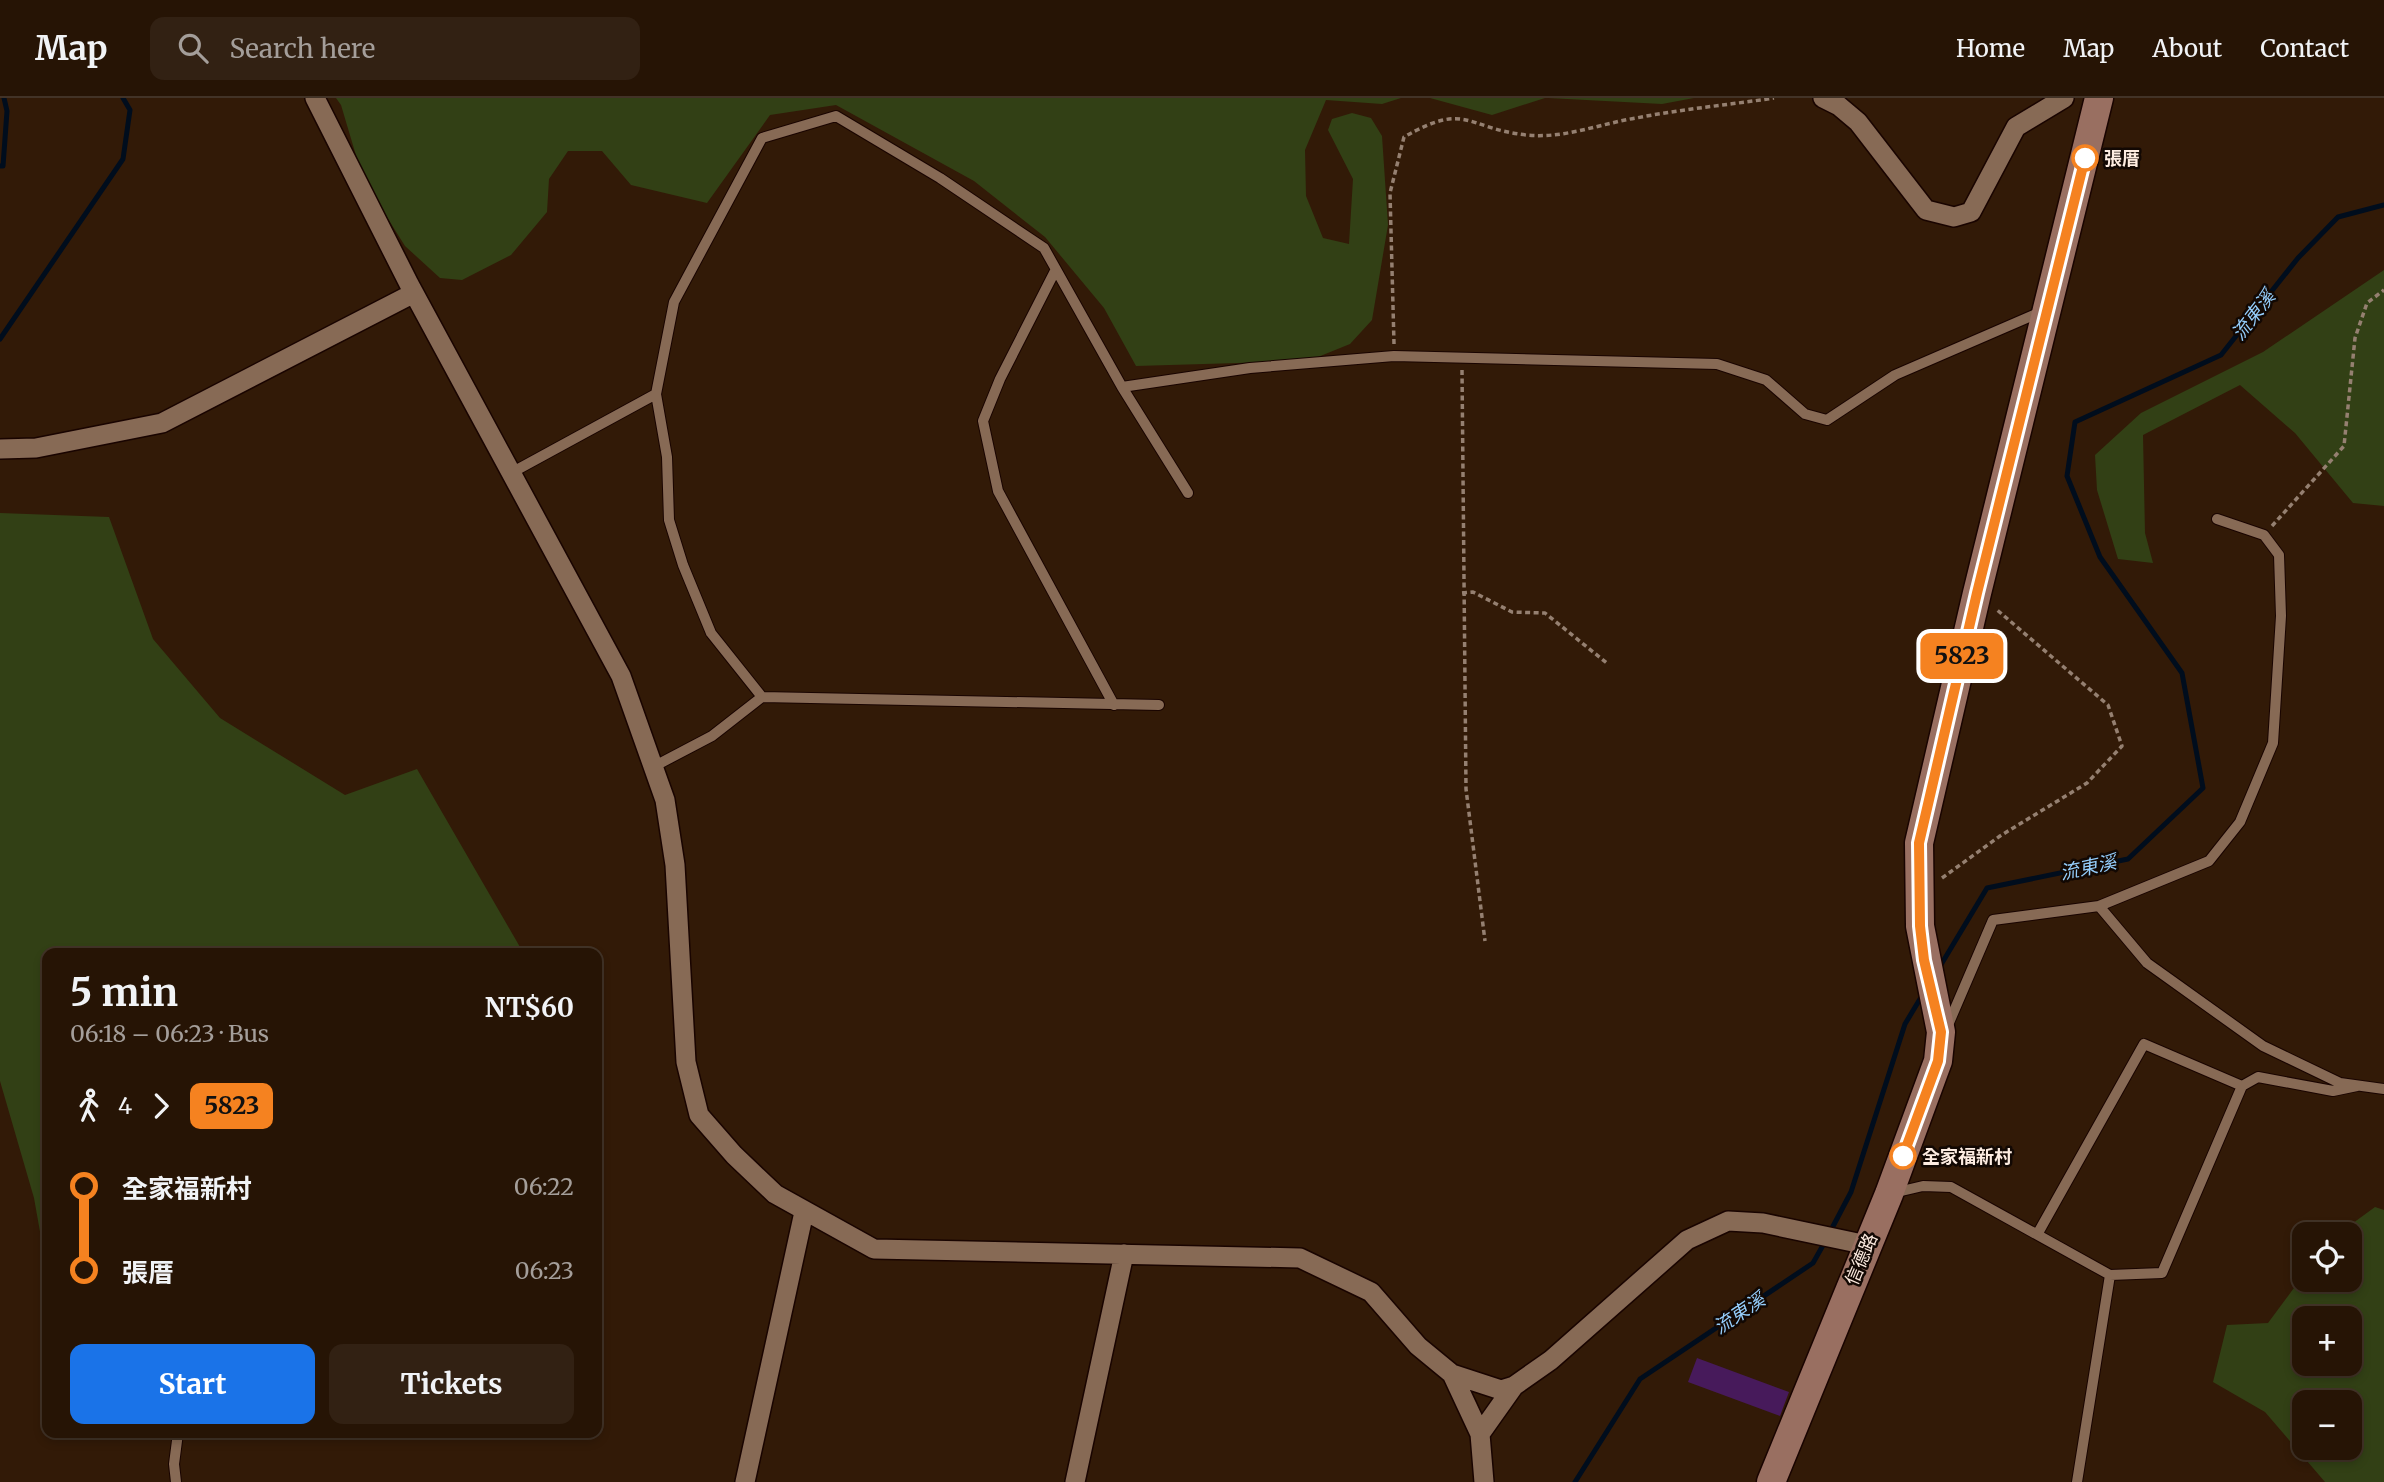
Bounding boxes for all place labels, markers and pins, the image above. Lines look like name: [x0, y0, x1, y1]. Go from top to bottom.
marker: 張厝: [2072, 145, 2098, 171]
place label: 張厝: [2104, 147, 2140, 170]
marker: 全家福新村: [1890, 1143, 1916, 1169]
place label: 全家福新村: [1922, 1145, 2012, 1168]

